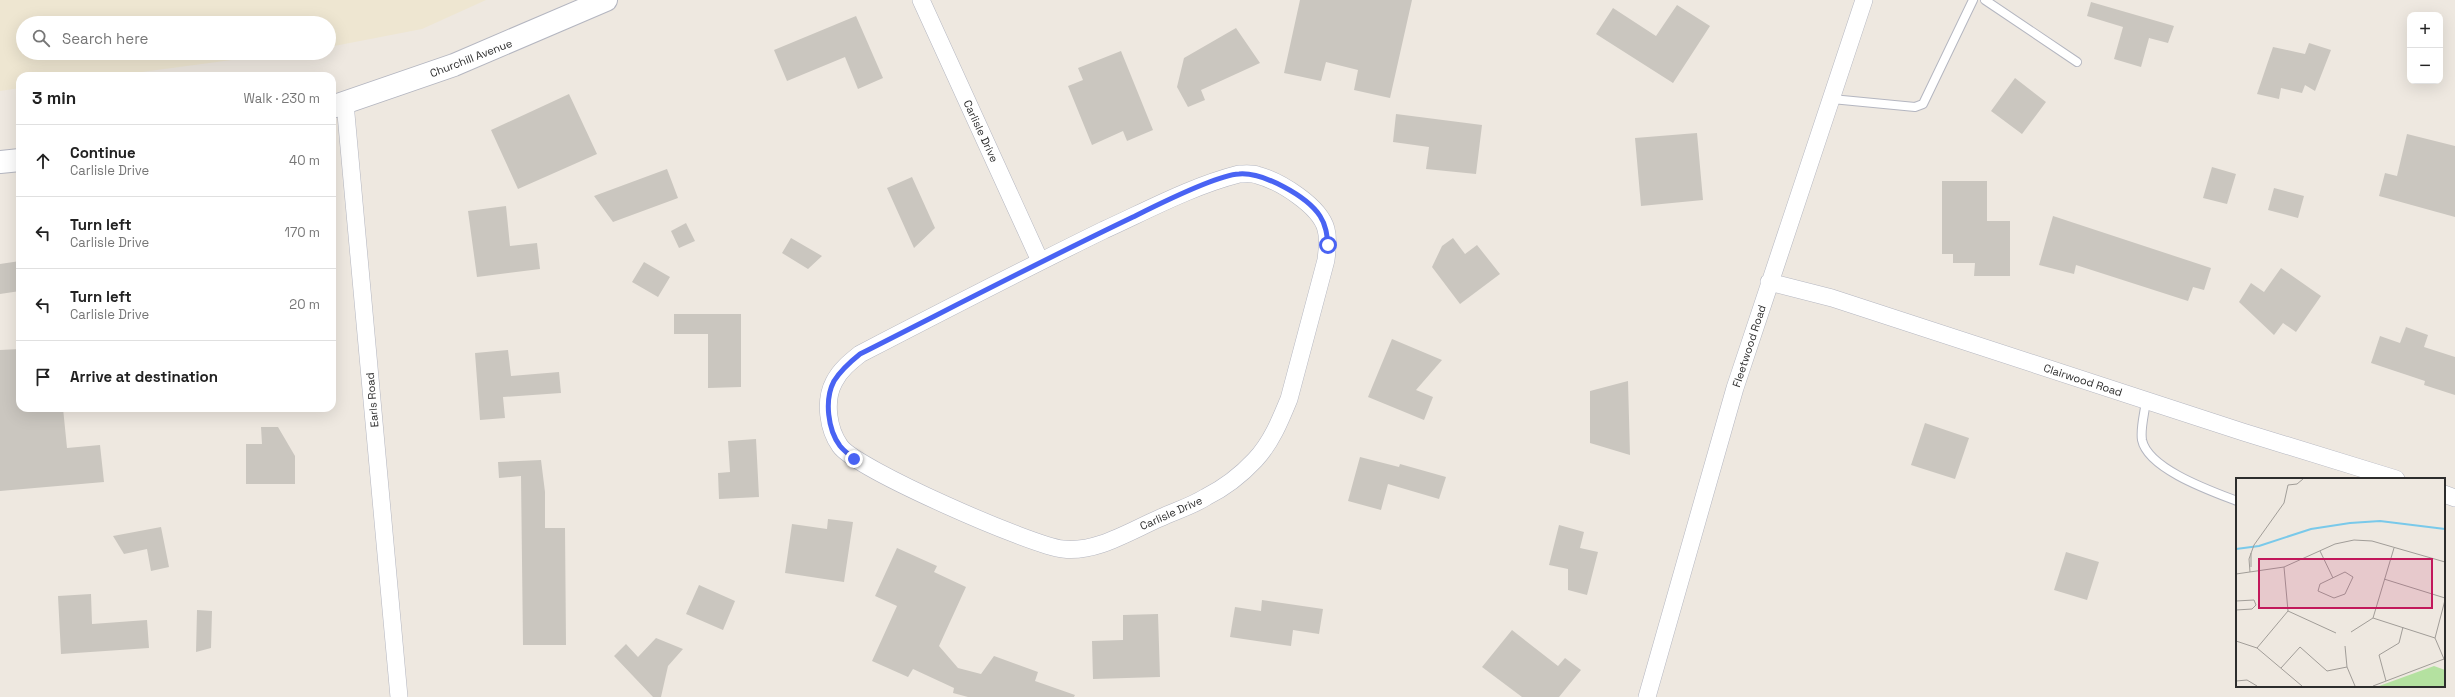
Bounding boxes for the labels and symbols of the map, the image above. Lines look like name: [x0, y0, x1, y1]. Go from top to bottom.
street label: Churchill Avenue: [428, 36, 514, 80]
street label: Carlisle Drive: [960, 98, 1002, 164]
route start: [1319, 236, 1337, 254]
street label: Fleetwood Road: [1729, 303, 1769, 389]
street label: Clairwood Road: [2042, 361, 2124, 399]
street label: Earls Road: [363, 372, 381, 428]
route end: [845, 450, 863, 468]
inset map: [2236, 478, 2445, 687]
street label: Carlisle Drive: [1137, 493, 1205, 533]

